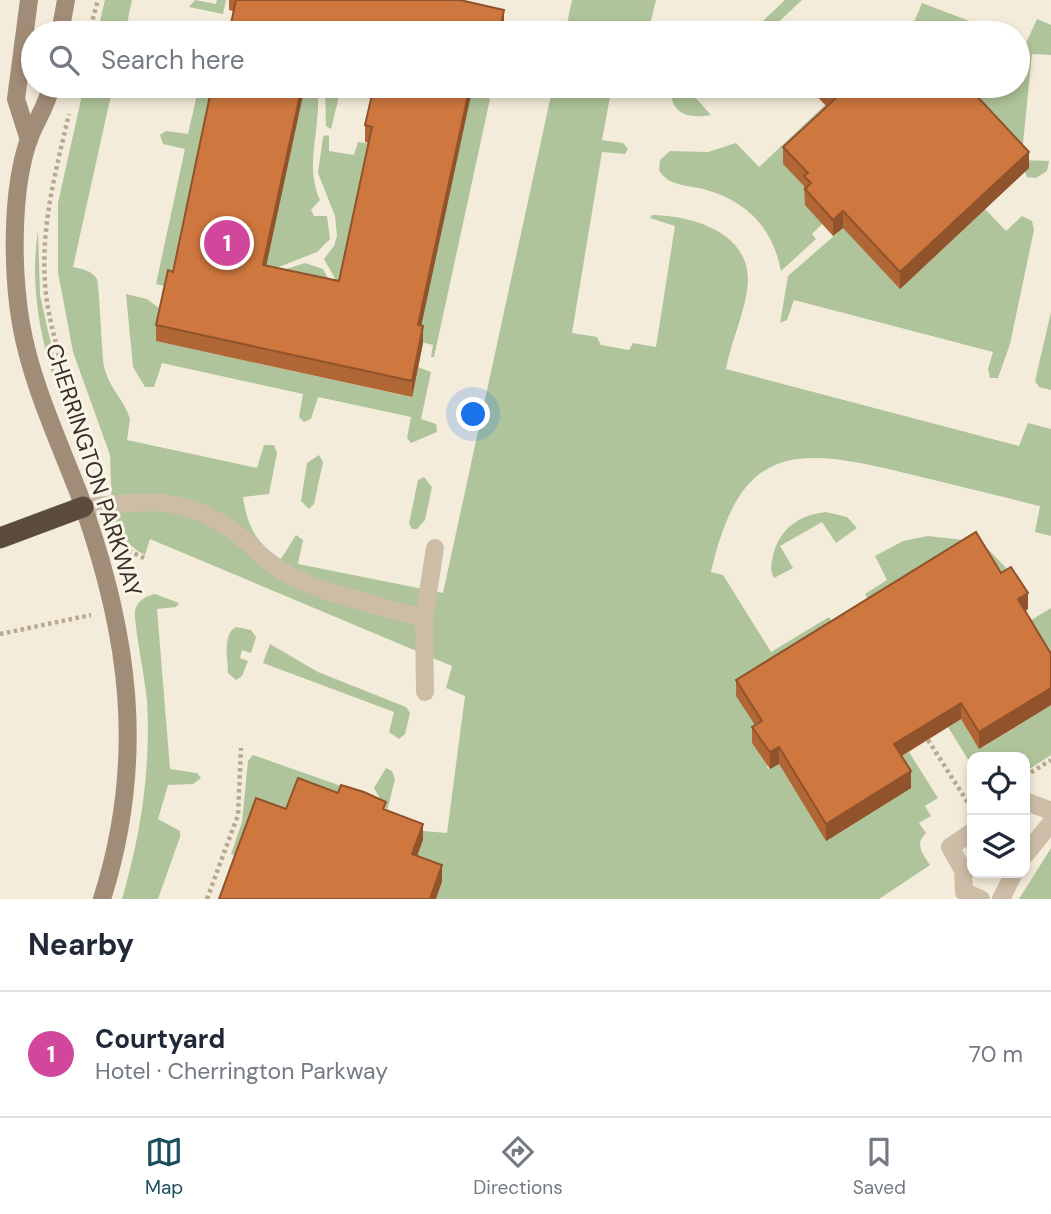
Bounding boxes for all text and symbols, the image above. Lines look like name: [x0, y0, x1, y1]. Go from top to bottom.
search box: [21, 21, 1030, 98]
icon: search: [45, 41, 83, 79]
text: Search here: [101, 43, 244, 77]
pin: 1: [204, 217, 250, 269]
street label: CHERRINGTON PARKWAY: [39, 340, 149, 600]
your location: [456, 397, 490, 431]
map controls: [967, 752, 1030, 878]
button: locate: [967, 752, 1030, 815]
button: layers: [967, 815, 1030, 878]
text: Nearby: [28, 925, 134, 964]
text: Courtyard: [95, 1022, 225, 1056]
text: 1: [47, 1039, 55, 1069]
text: 70 m: [969, 1039, 1023, 1069]
text: Hotel · Cherrington Parkway: [95, 1056, 388, 1086]
tab: Map: [145, 1133, 183, 1200]
tab: Directions: [473, 1133, 563, 1200]
tab: Saved: [853, 1133, 906, 1200]

